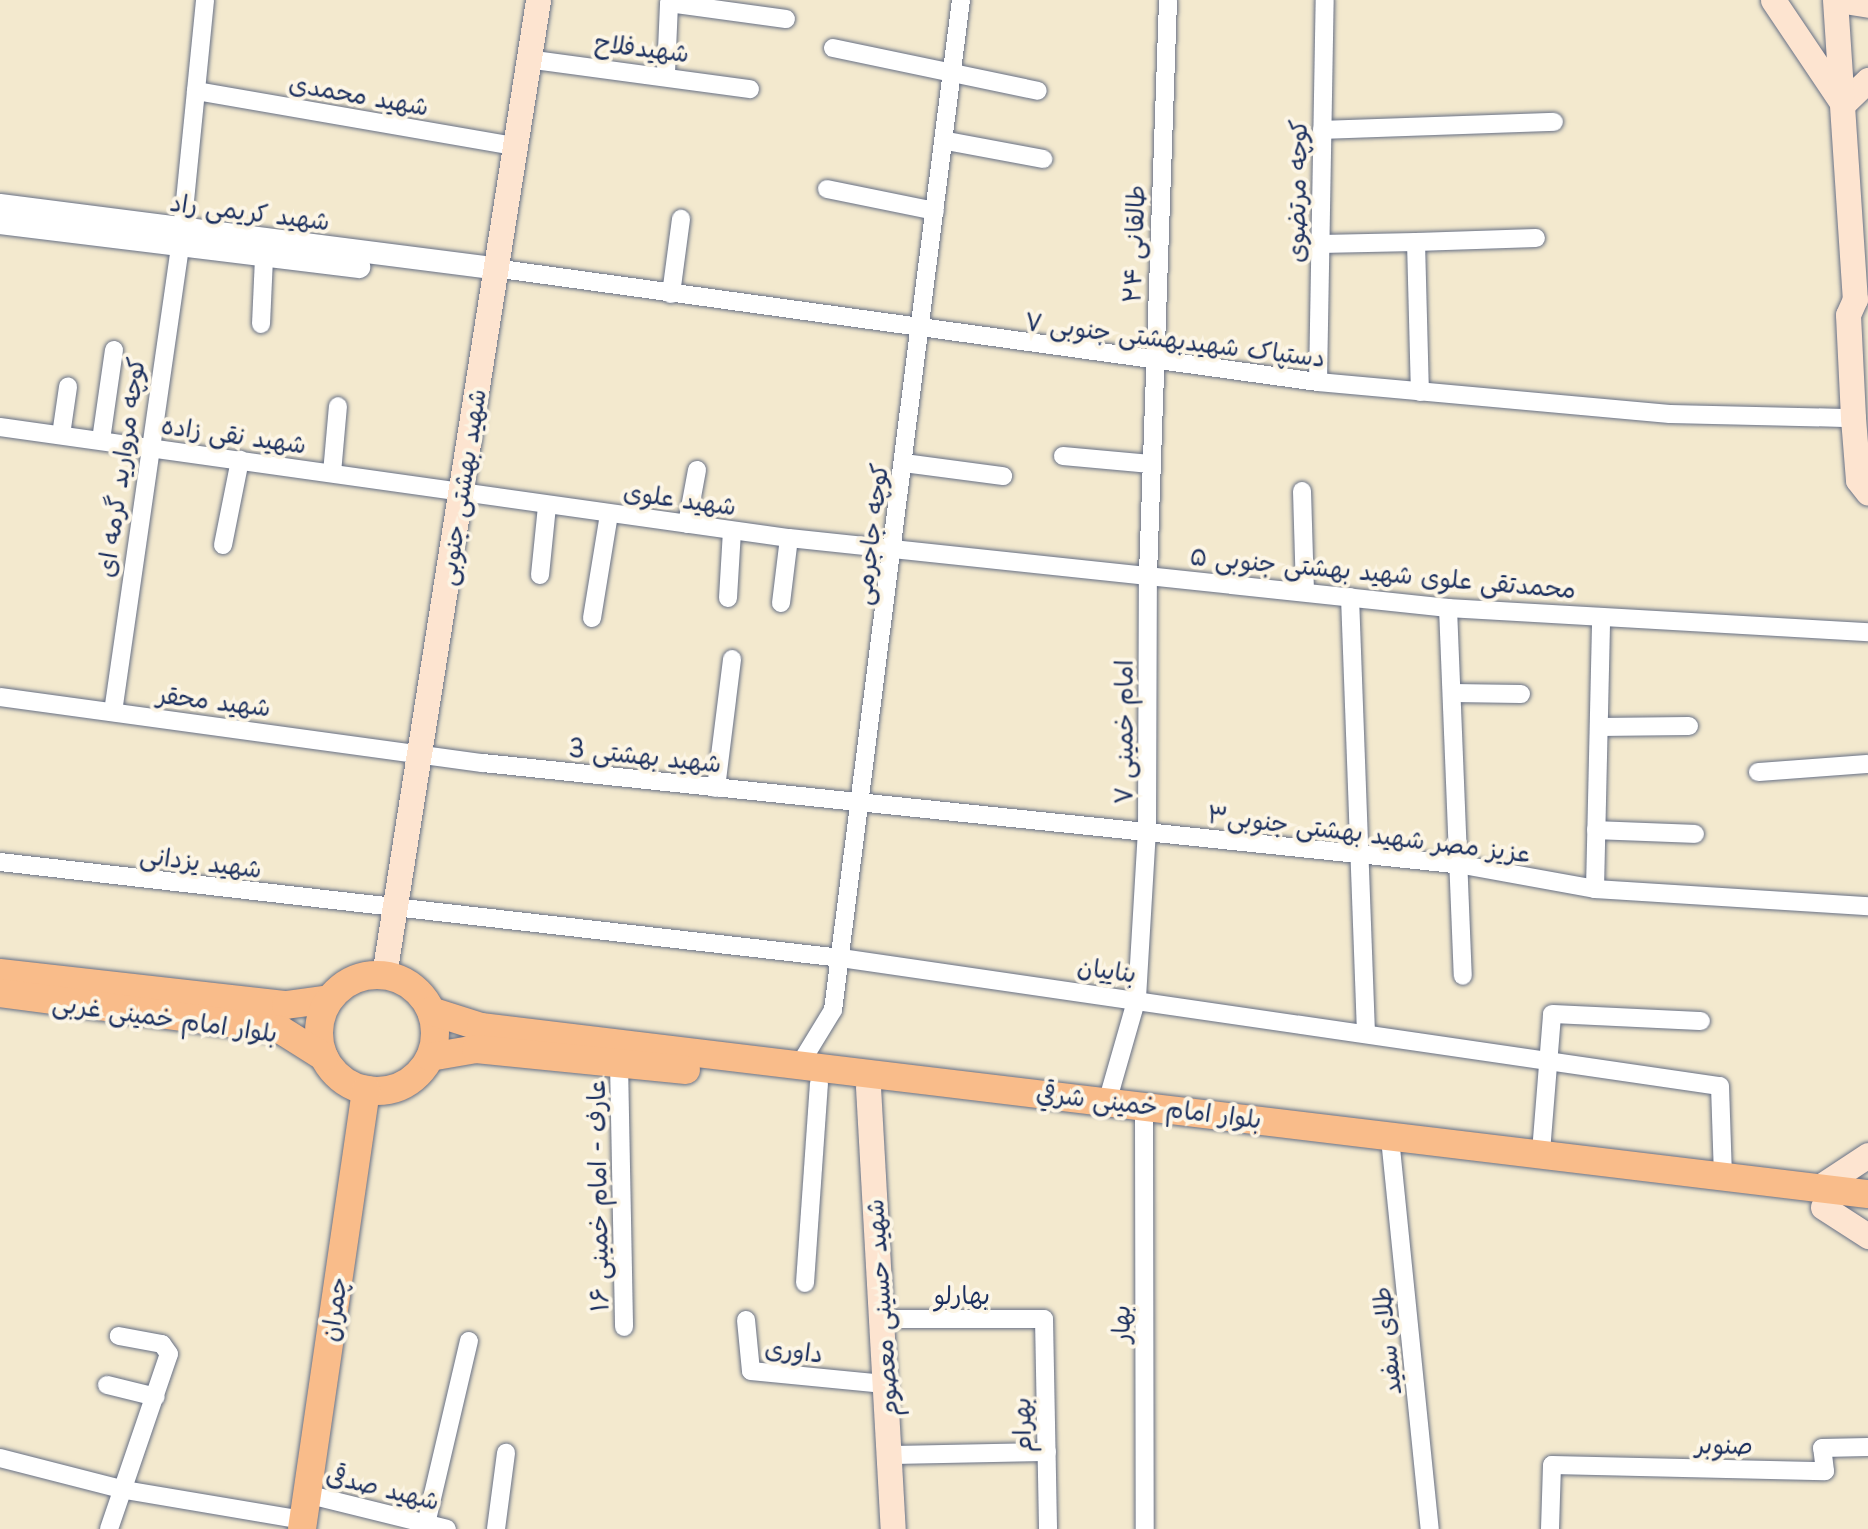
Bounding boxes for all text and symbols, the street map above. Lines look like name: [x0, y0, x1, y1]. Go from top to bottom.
street label: شهیدفلاح: [593, 26, 691, 68]
street label: شهید محمدی: [287, 67, 431, 121]
street label: کوچه مرتضوی: [1280, 119, 1312, 263]
street label: طالقانی ۲۴: [1116, 184, 1150, 304]
street label: شهید کریمی راد: [168, 186, 332, 236]
street label: دستپاک شهیدبهشتی جنوبی ۷: [1023, 306, 1327, 372]
street label: کوچه مروارید گرمه ای: [90, 355, 150, 579]
street label: شهید بهشتی جنوبی: [431, 387, 491, 587]
street label: شهید نقی زاده: [160, 409, 308, 459]
street label: کوچه جاجرمی: [846, 461, 894, 607]
street label: شهید علوی: [622, 475, 738, 521]
street label: محمدتقی علوی شهید بهشتی جنوبی ۵: [1189, 540, 1577, 604]
street label: امام خمینی ۷: [1108, 660, 1138, 804]
street label: شهید محقر: [155, 678, 273, 722]
street label: شهید بهشتی 3: [567, 732, 723, 778]
street label: عزیز مصر شهید بهشتی جنوبی۳: [1206, 798, 1532, 868]
street label: شهید یزدانی: [138, 839, 264, 883]
street label: بناییان: [1076, 950, 1138, 988]
street label: بلوار امام خمینی غربی: [51, 986, 279, 1048]
street label: بلوار امام خمینی شرقي: [1035, 1076, 1263, 1134]
street label: عارف - امام خمینی ۱۶: [580, 1080, 614, 1312]
street label: شهید حسینی معصوم: [858, 1198, 904, 1418]
street label: چمران: [314, 1275, 352, 1343]
street label: بهارلو: [934, 1279, 990, 1309]
street label: طلای سفید: [1365, 1285, 1407, 1397]
street label: بهار: [1105, 1305, 1135, 1343]
street label: داوری: [763, 1332, 825, 1368]
street label: بهرام: [1006, 1397, 1036, 1453]
street label: صنوبر: [1695, 1428, 1753, 1460]
street label: شهید صدقی: [323, 1458, 443, 1516]

